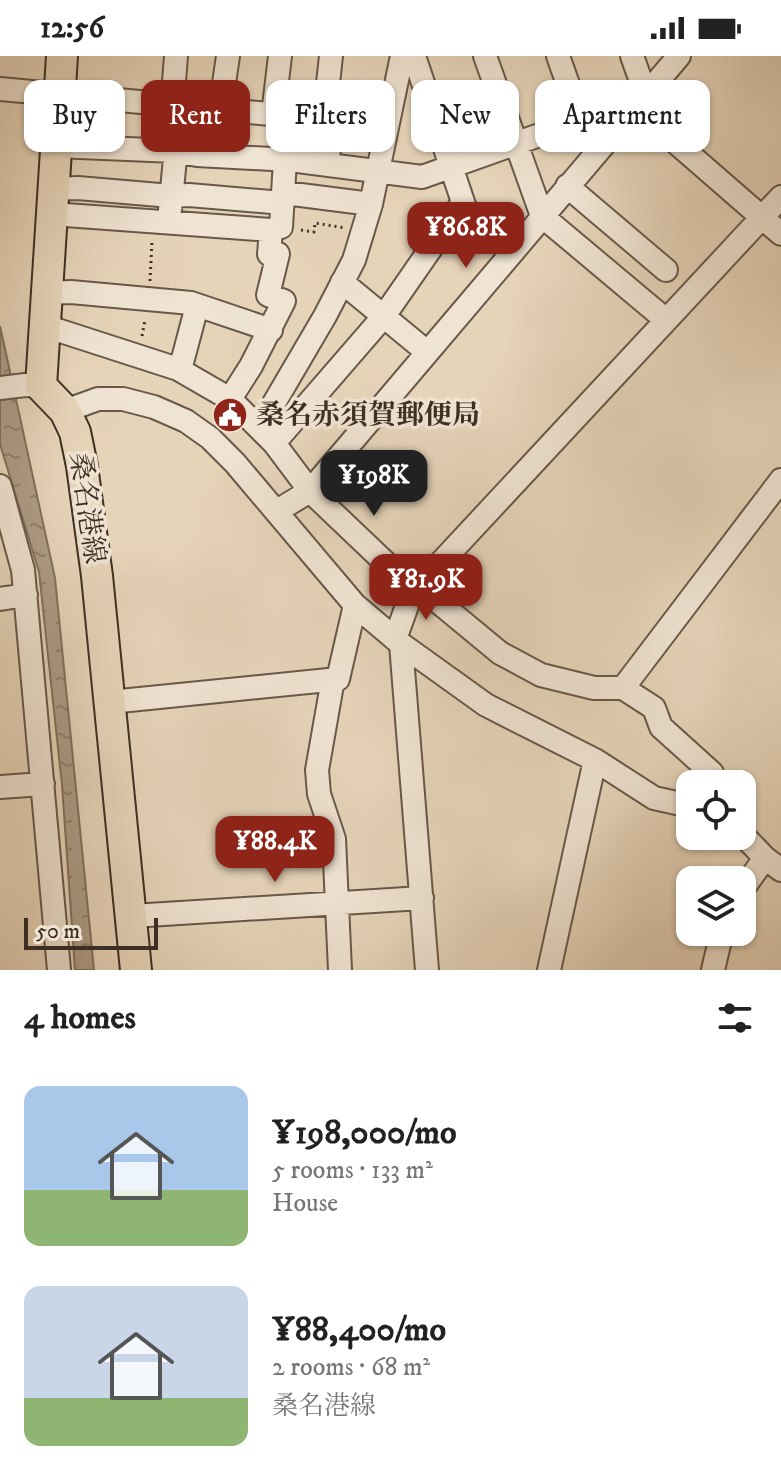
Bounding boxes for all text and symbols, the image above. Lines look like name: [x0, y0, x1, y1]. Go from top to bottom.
text: 12:56: [40, 10, 104, 47]
chip: Buy: [24, 80, 125, 152]
chip: Rent: [141, 80, 250, 152]
chip: Filters: [266, 80, 395, 152]
chip: New: [411, 80, 519, 152]
chip: Apartment: [535, 80, 710, 152]
pin: ¥86.8K: [401, 202, 531, 270]
text: ¥86.8K: [425, 211, 507, 244]
public building icon: 桑名赤須賀郵便局: [211, 396, 249, 434]
place label: 桑名赤須賀郵便局: [256, 398, 480, 433]
street label: 桑名港線: [62, 450, 112, 566]
pin: ¥198K: [318, 450, 430, 518]
text: ¥198K: [338, 459, 410, 492]
pin: ¥81.9K: [361, 554, 491, 622]
text: ¥81.9K: [387, 563, 465, 596]
map controls: [676, 770, 756, 946]
button: locate: [676, 770, 756, 850]
pin: ¥88.4K: [210, 816, 340, 884]
text: ¥88.4K: [233, 825, 317, 858]
button: layers: [676, 866, 756, 946]
scale bar: [24, 914, 158, 950]
text: 50 m: [36, 918, 80, 945]
icon: filters: [713, 996, 757, 1040]
text: 4 homes: [24, 997, 136, 1039]
text: ¥198,000/mo: [272, 1112, 456, 1154]
icon: home: [88, 1118, 184, 1214]
text: 5 rooms · 133 m²: [272, 1154, 433, 1187]
text: House: [272, 1187, 338, 1220]
text: ¥88,400/mo: [272, 1309, 446, 1351]
icon: home: [88, 1318, 184, 1414]
text: 2 rooms · 68 m²: [272, 1351, 430, 1384]
text: 桑名港線: [272, 1390, 376, 1423]

